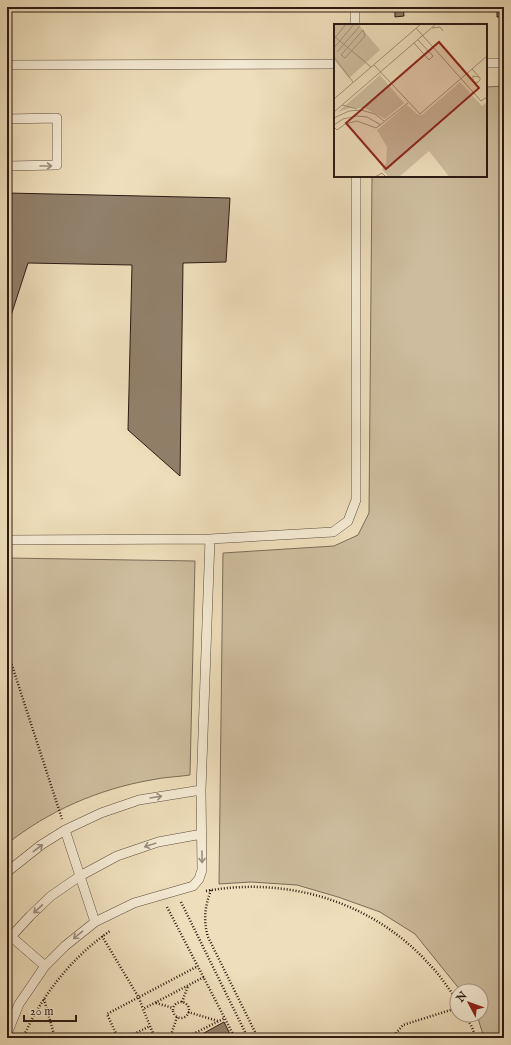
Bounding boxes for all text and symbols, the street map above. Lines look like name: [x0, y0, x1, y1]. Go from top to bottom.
inset map: [334, 24, 487, 177]
one-way arrow: [39, 162, 52, 169]
one-way arrow: [149, 793, 162, 801]
one-way arrow: [143, 842, 156, 849]
one-way arrow: [32, 844, 43, 852]
one-way arrow: [198, 850, 206, 863]
one-way arrow: [33, 904, 43, 913]
one-way arrow: [73, 931, 84, 940]
north arrow: [449, 983, 489, 1023]
text: N: [453, 989, 471, 1006]
scale bar: [24, 997, 76, 1023]
text: 20 m: [30, 1004, 53, 1019]

